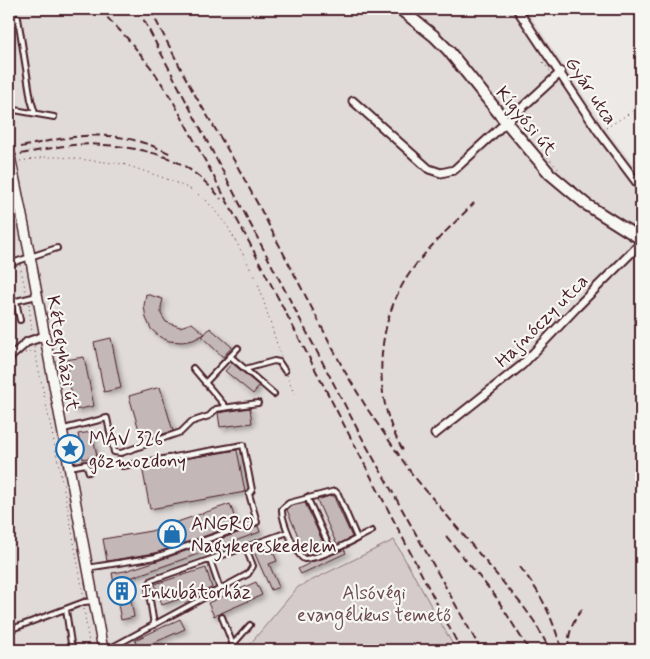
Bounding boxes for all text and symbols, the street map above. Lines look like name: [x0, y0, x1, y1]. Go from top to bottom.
street label: Gyár utca: [559, 52, 623, 130]
street label: Kígyósi út: [489, 81, 562, 161]
street label: Hajnóczy utca: [490, 269, 595, 374]
street label: Kétegyházi út: [37, 294, 85, 413]
place label: MÁV 326 gőzmozdony: [89, 426, 186, 475]
place icon: MÁV 326 gőzmozdony: [55, 434, 85, 464]
place label: ANGRO Nagykereskedelem: [191, 512, 337, 562]
shop icon: ANGRO Nagykereskedelem: [157, 519, 187, 549]
building icon: Inkubátorház: [107, 576, 137, 606]
place label: Inkubátorház: [141, 580, 251, 605]
park label: Alsóvégi evangélikus temető: [297, 581, 451, 630]

